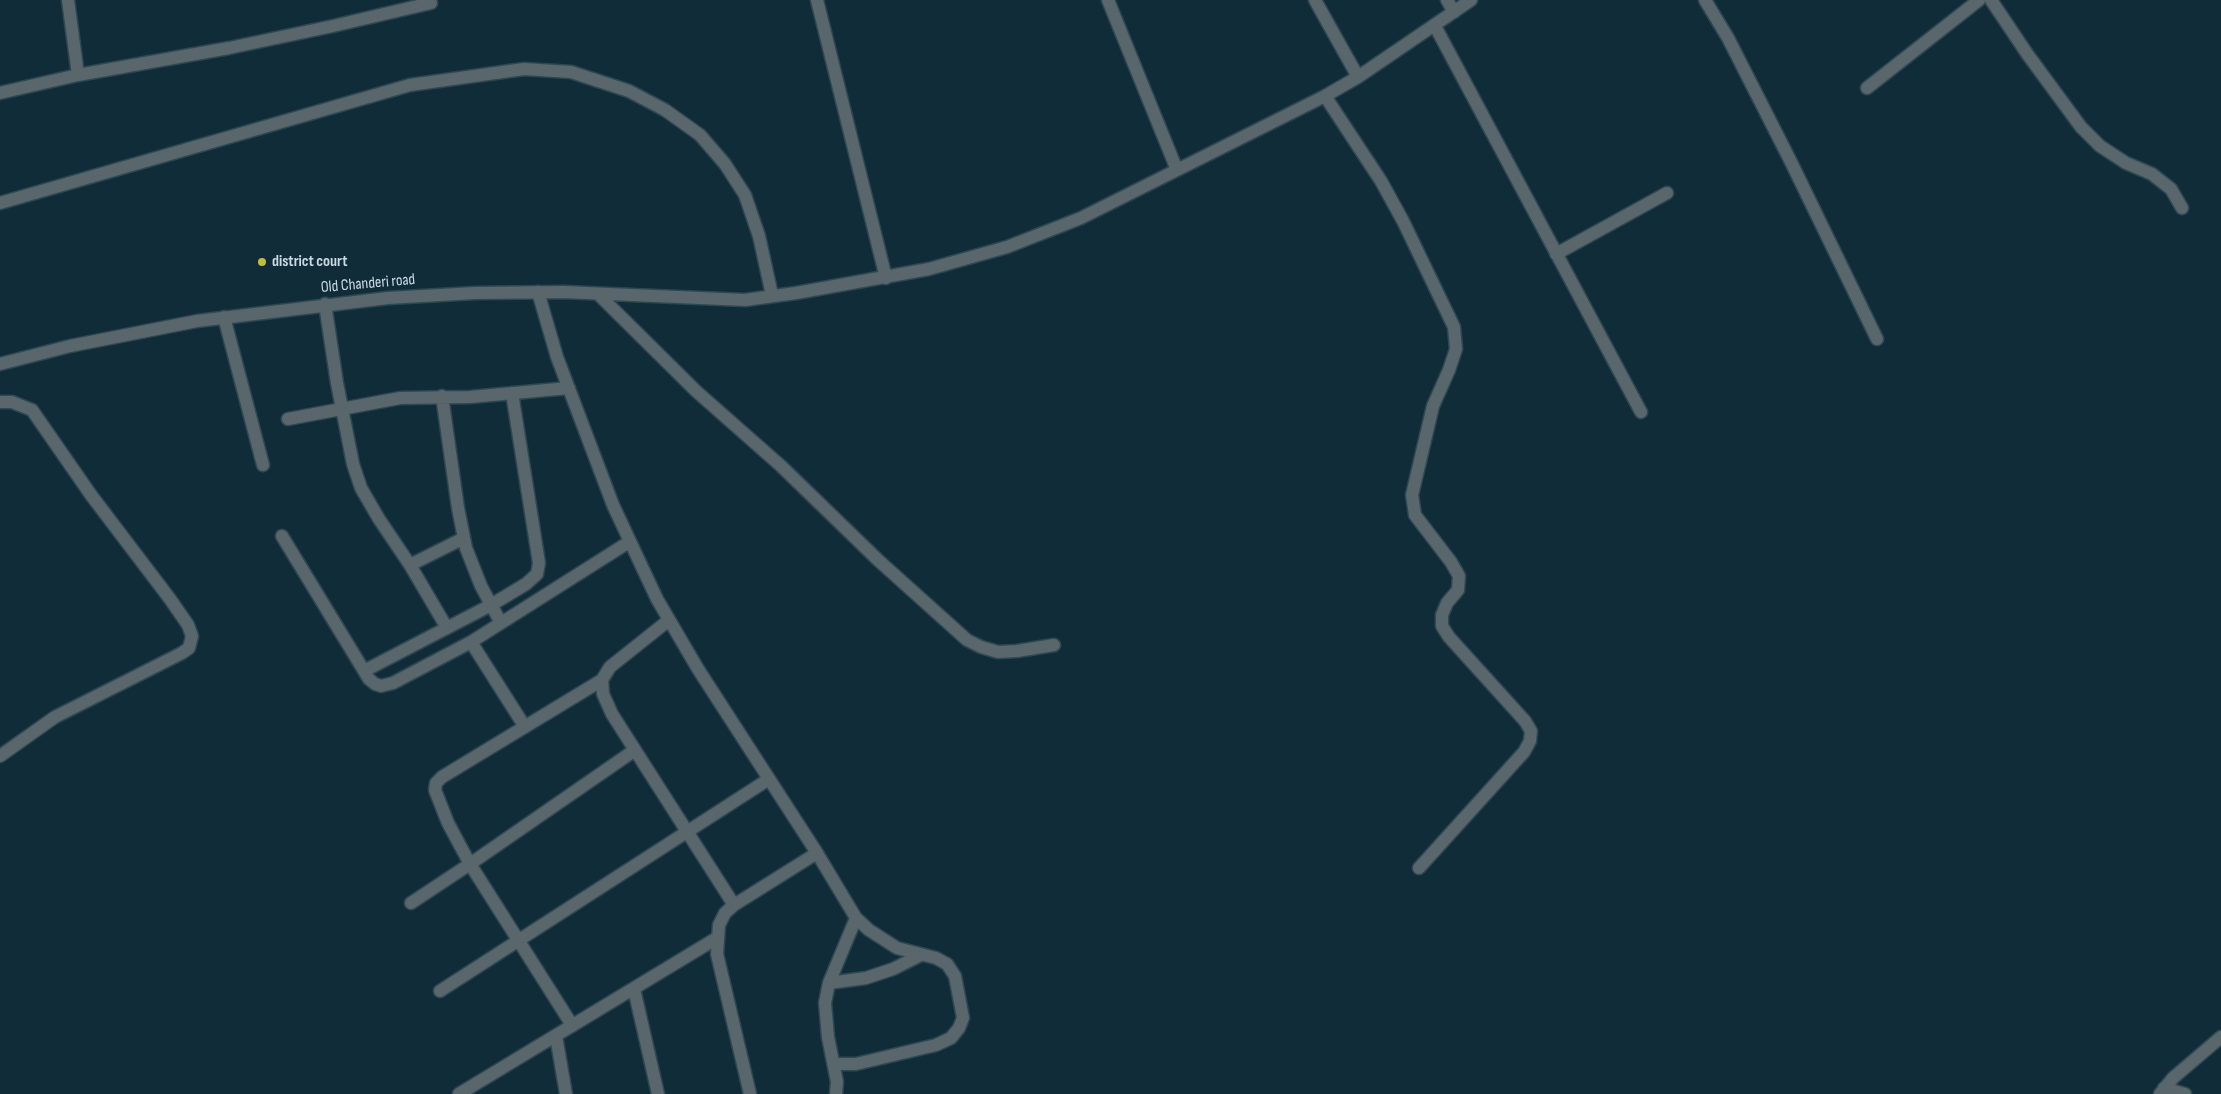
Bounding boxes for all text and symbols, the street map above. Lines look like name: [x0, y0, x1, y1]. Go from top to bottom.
place label: district court: [272, 252, 347, 272]
marker: district court: [256, 256, 268, 268]
street label: Old Chanderi road: [320, 270, 416, 298]

